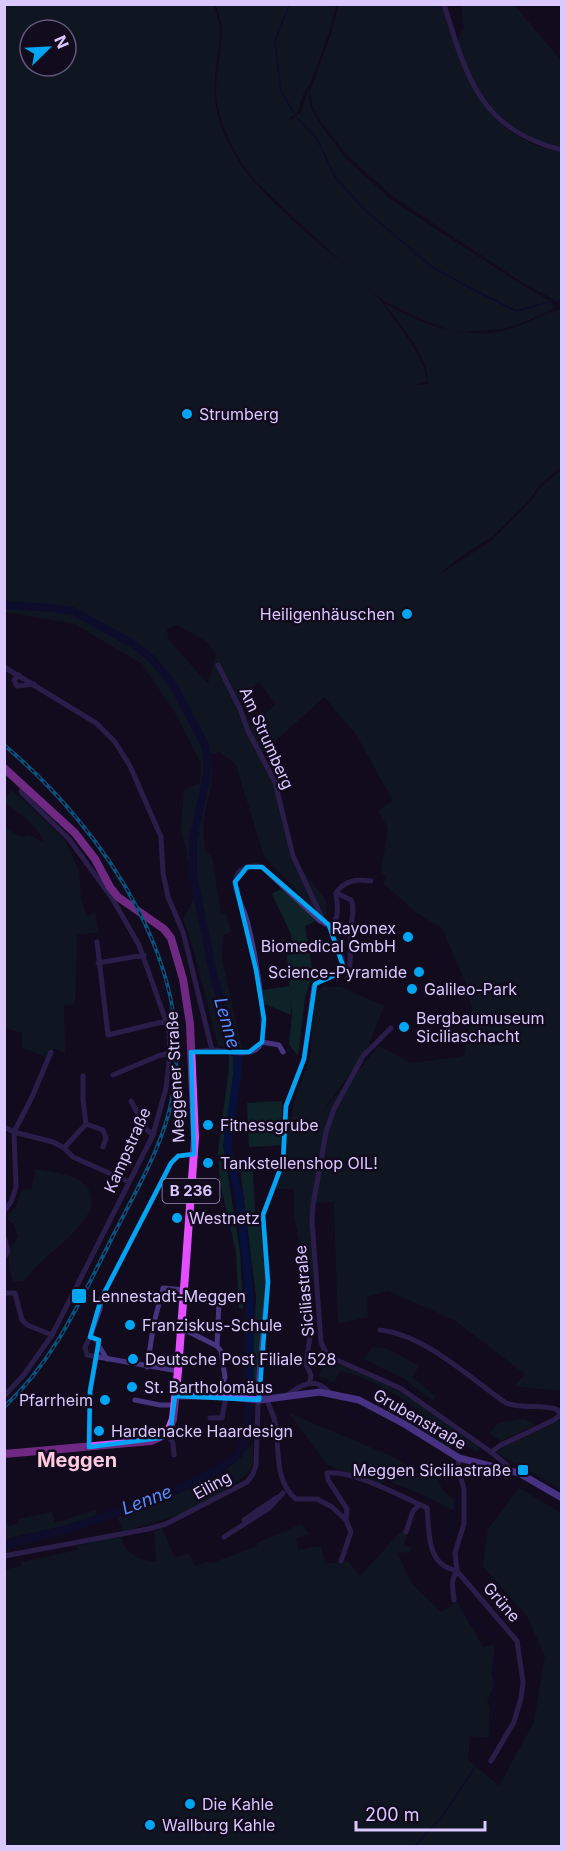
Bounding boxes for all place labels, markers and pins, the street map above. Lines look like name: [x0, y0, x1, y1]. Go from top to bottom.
place label: Strumberg: [199, 404, 279, 424]
marker: Strumberg: [180, 407, 194, 421]
place label: Heiligenhäuschen: [260, 604, 395, 624]
marker: Heiligenhäuschen: [400, 607, 414, 621]
place label: Rayonex Biomedical GmbH: [261, 918, 396, 956]
marker: Rayonex Biomedical GmbH: [401, 930, 415, 944]
place label: Science-Pyramide: [268, 962, 407, 982]
marker: Science-Pyramide: [412, 965, 426, 979]
place label: Galileo-Park: [424, 979, 517, 999]
marker: Galileo-Park: [405, 982, 419, 996]
place label: Bergbaumuseum Siciliaschacht: [416, 1008, 545, 1046]
marker: Bergbaumuseum Siciliaschacht: [397, 1020, 411, 1034]
place label: Fitnessgrube: [220, 1115, 319, 1135]
marker: Fitnessgrube: [201, 1118, 215, 1132]
place label: Tankstellenshop OIL!: [220, 1153, 378, 1173]
marker: Tankstellenshop OIL!: [201, 1156, 215, 1170]
place label: Westnetz: [189, 1208, 260, 1228]
marker: Westnetz: [170, 1211, 184, 1225]
place label: Lennestadt-Meggen: [92, 1286, 246, 1306]
marker: Lennestadt-Meggen: [70, 1287, 88, 1305]
place label: Franziskus-Schule: [142, 1315, 282, 1335]
marker: Franziskus-Schule: [123, 1318, 137, 1332]
place label: Deutsche Post Filiale 528: [145, 1349, 336, 1369]
marker: Deutsche Post Filiale 528: [126, 1352, 140, 1366]
place label: St. Bartholomäus: [144, 1377, 273, 1397]
marker: St. Bartholomäus: [125, 1380, 139, 1394]
place label: Pfarrheim: [19, 1390, 93, 1410]
marker: Pfarrheim: [98, 1393, 112, 1407]
place label: Hardenacke Haardesign: [111, 1421, 293, 1441]
marker: Hardenacke Haardesign: [92, 1424, 106, 1438]
place label: Meggen Siciliastraße: [353, 1460, 511, 1480]
marker: Meggen Siciliastraße: [516, 1463, 530, 1477]
place label: Die Kahle: [202, 1794, 274, 1814]
marker: Die Kahle: [183, 1797, 197, 1811]
place label: Wallburg Kahle: [162, 1815, 275, 1835]
marker: Wallburg Kahle: [143, 1818, 157, 1832]

